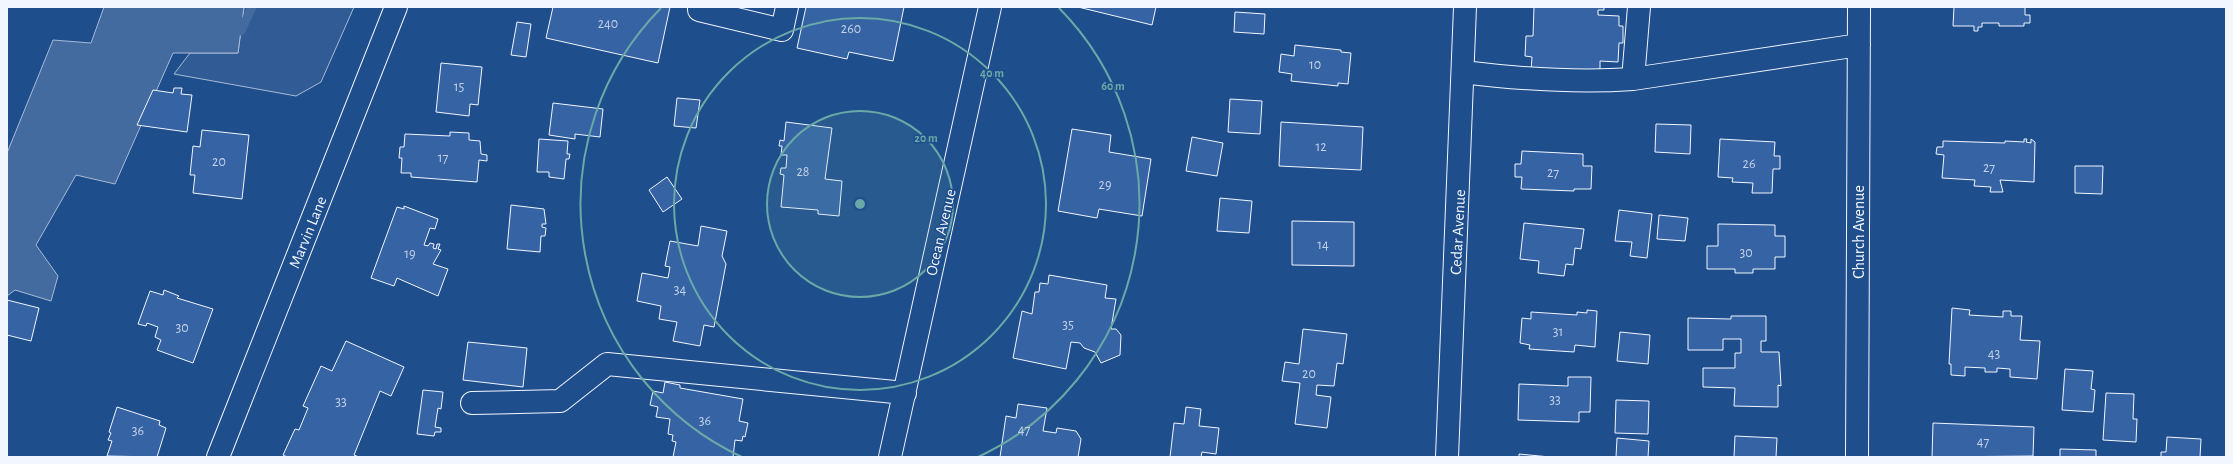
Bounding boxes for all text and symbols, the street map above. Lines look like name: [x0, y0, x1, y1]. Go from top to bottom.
house number: 240: [598, 17, 618, 31]
house number: 260: [841, 22, 861, 36]
house number: 10: [1309, 58, 1321, 72]
text: 40 m: [980, 67, 1004, 79]
house number: 15: [454, 80, 464, 94]
text: 60 m: [1101, 80, 1125, 92]
text: 20 m: [914, 132, 938, 144]
house number: 12: [1315, 140, 1327, 154]
house number: 17: [438, 151, 448, 165]
house number: 20: [212, 155, 226, 169]
house number: 26: [1743, 157, 1755, 171]
house number: 27: [1983, 161, 1995, 175]
house number: 28: [796, 165, 810, 179]
house number: 27: [1547, 166, 1559, 180]
house number: 29: [1099, 178, 1111, 192]
street label: Church Avenue: [1851, 185, 1867, 279]
street label: Ocean Avenue: [923, 187, 959, 277]
street label: Cedar Avenue: [1448, 189, 1468, 275]
street label: Marvin Lane: [286, 194, 330, 271]
centre of rings: [853, 197, 867, 211]
house number: 14: [1317, 238, 1329, 252]
house number: 30: [1739, 246, 1753, 260]
house number: 19: [404, 247, 416, 261]
house number: 34: [674, 283, 687, 297]
house number: 35: [1062, 318, 1074, 332]
house number: 30: [175, 321, 189, 335]
house number: 31: [1553, 325, 1563, 339]
house number: 43: [1988, 347, 2000, 361]
house number: 20: [1302, 367, 1316, 381]
house number: 33: [1549, 393, 1561, 407]
house number: 33: [335, 395, 347, 409]
house number: 36: [699, 414, 711, 428]
house number: 47: [1018, 423, 1030, 437]
house number: 36: [132, 424, 144, 438]
house number: 47: [1977, 435, 1989, 449]

